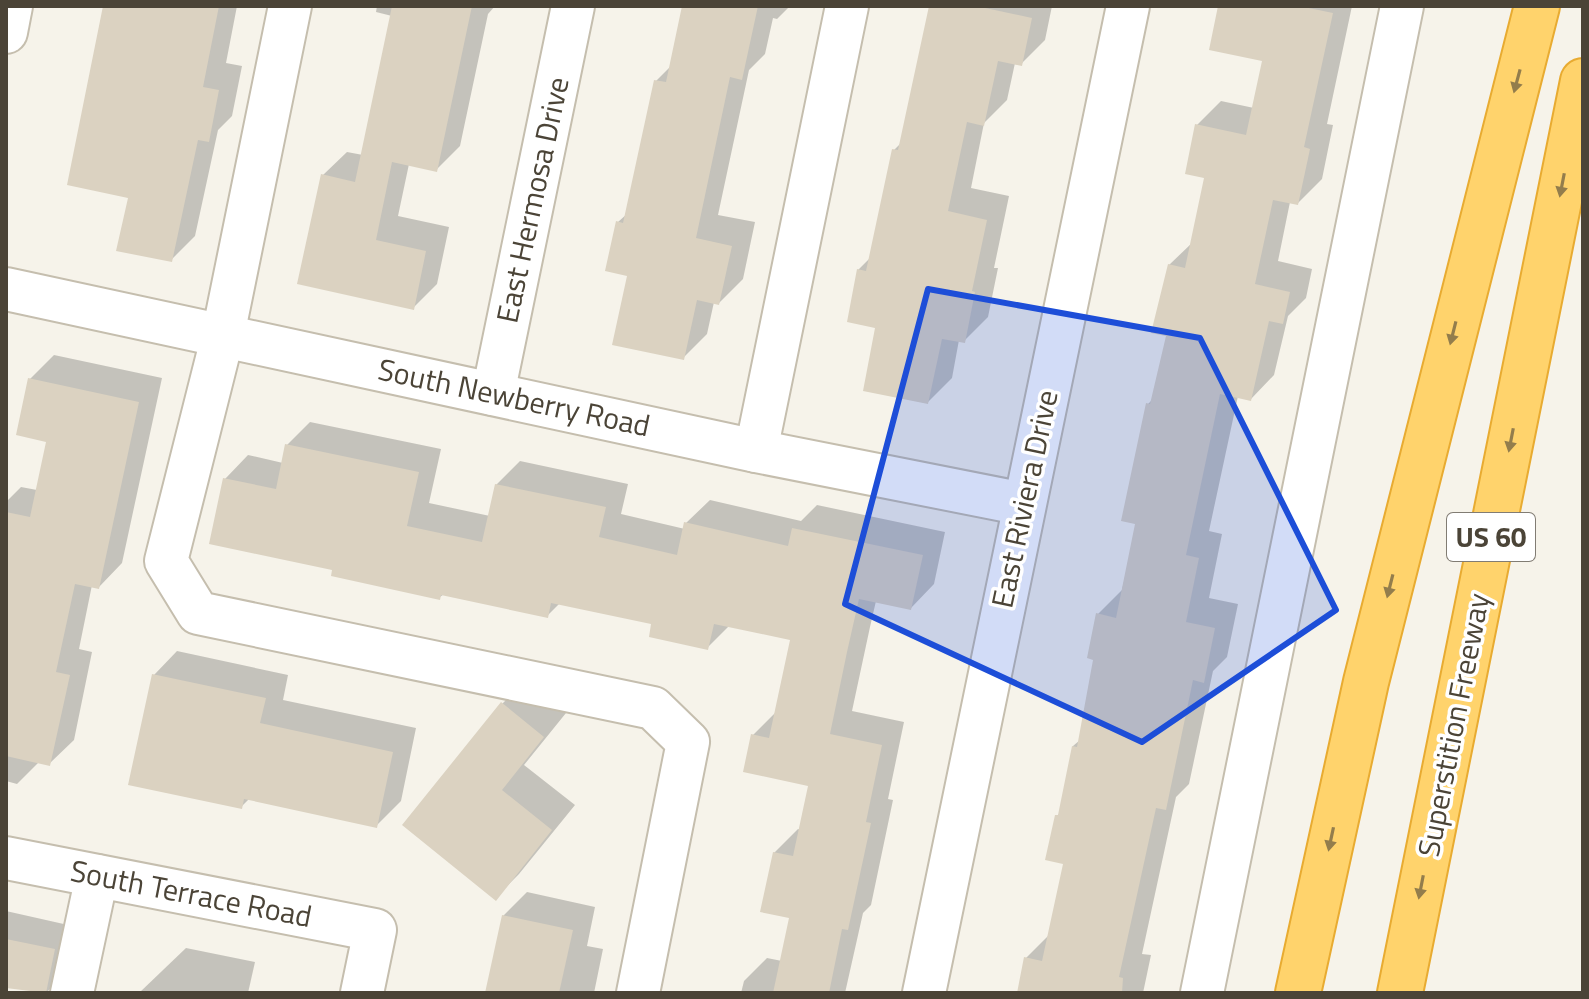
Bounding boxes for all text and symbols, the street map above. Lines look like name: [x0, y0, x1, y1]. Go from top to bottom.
one-way arrow: [1510, 70, 1523, 94]
street label: East Hermosa Drive: [483, 73, 581, 327]
one-way arrow: [1555, 173, 1568, 198]
one-way arrow: [1447, 321, 1459, 346]
street label: South Newberry Road: [374, 346, 654, 448]
street label: East Riviera Drive: [978, 386, 1070, 612]
one-way arrow: [1504, 428, 1517, 453]
road number: US 60: [1447, 513, 1535, 561]
one-way arrow: [1383, 573, 1396, 598]
street label: Superstition Freeway: [1405, 589, 1501, 861]
one-way arrow: [1324, 827, 1337, 852]
street label: South Terrace Road: [67, 847, 316, 939]
one-way arrow: [1414, 875, 1427, 900]

